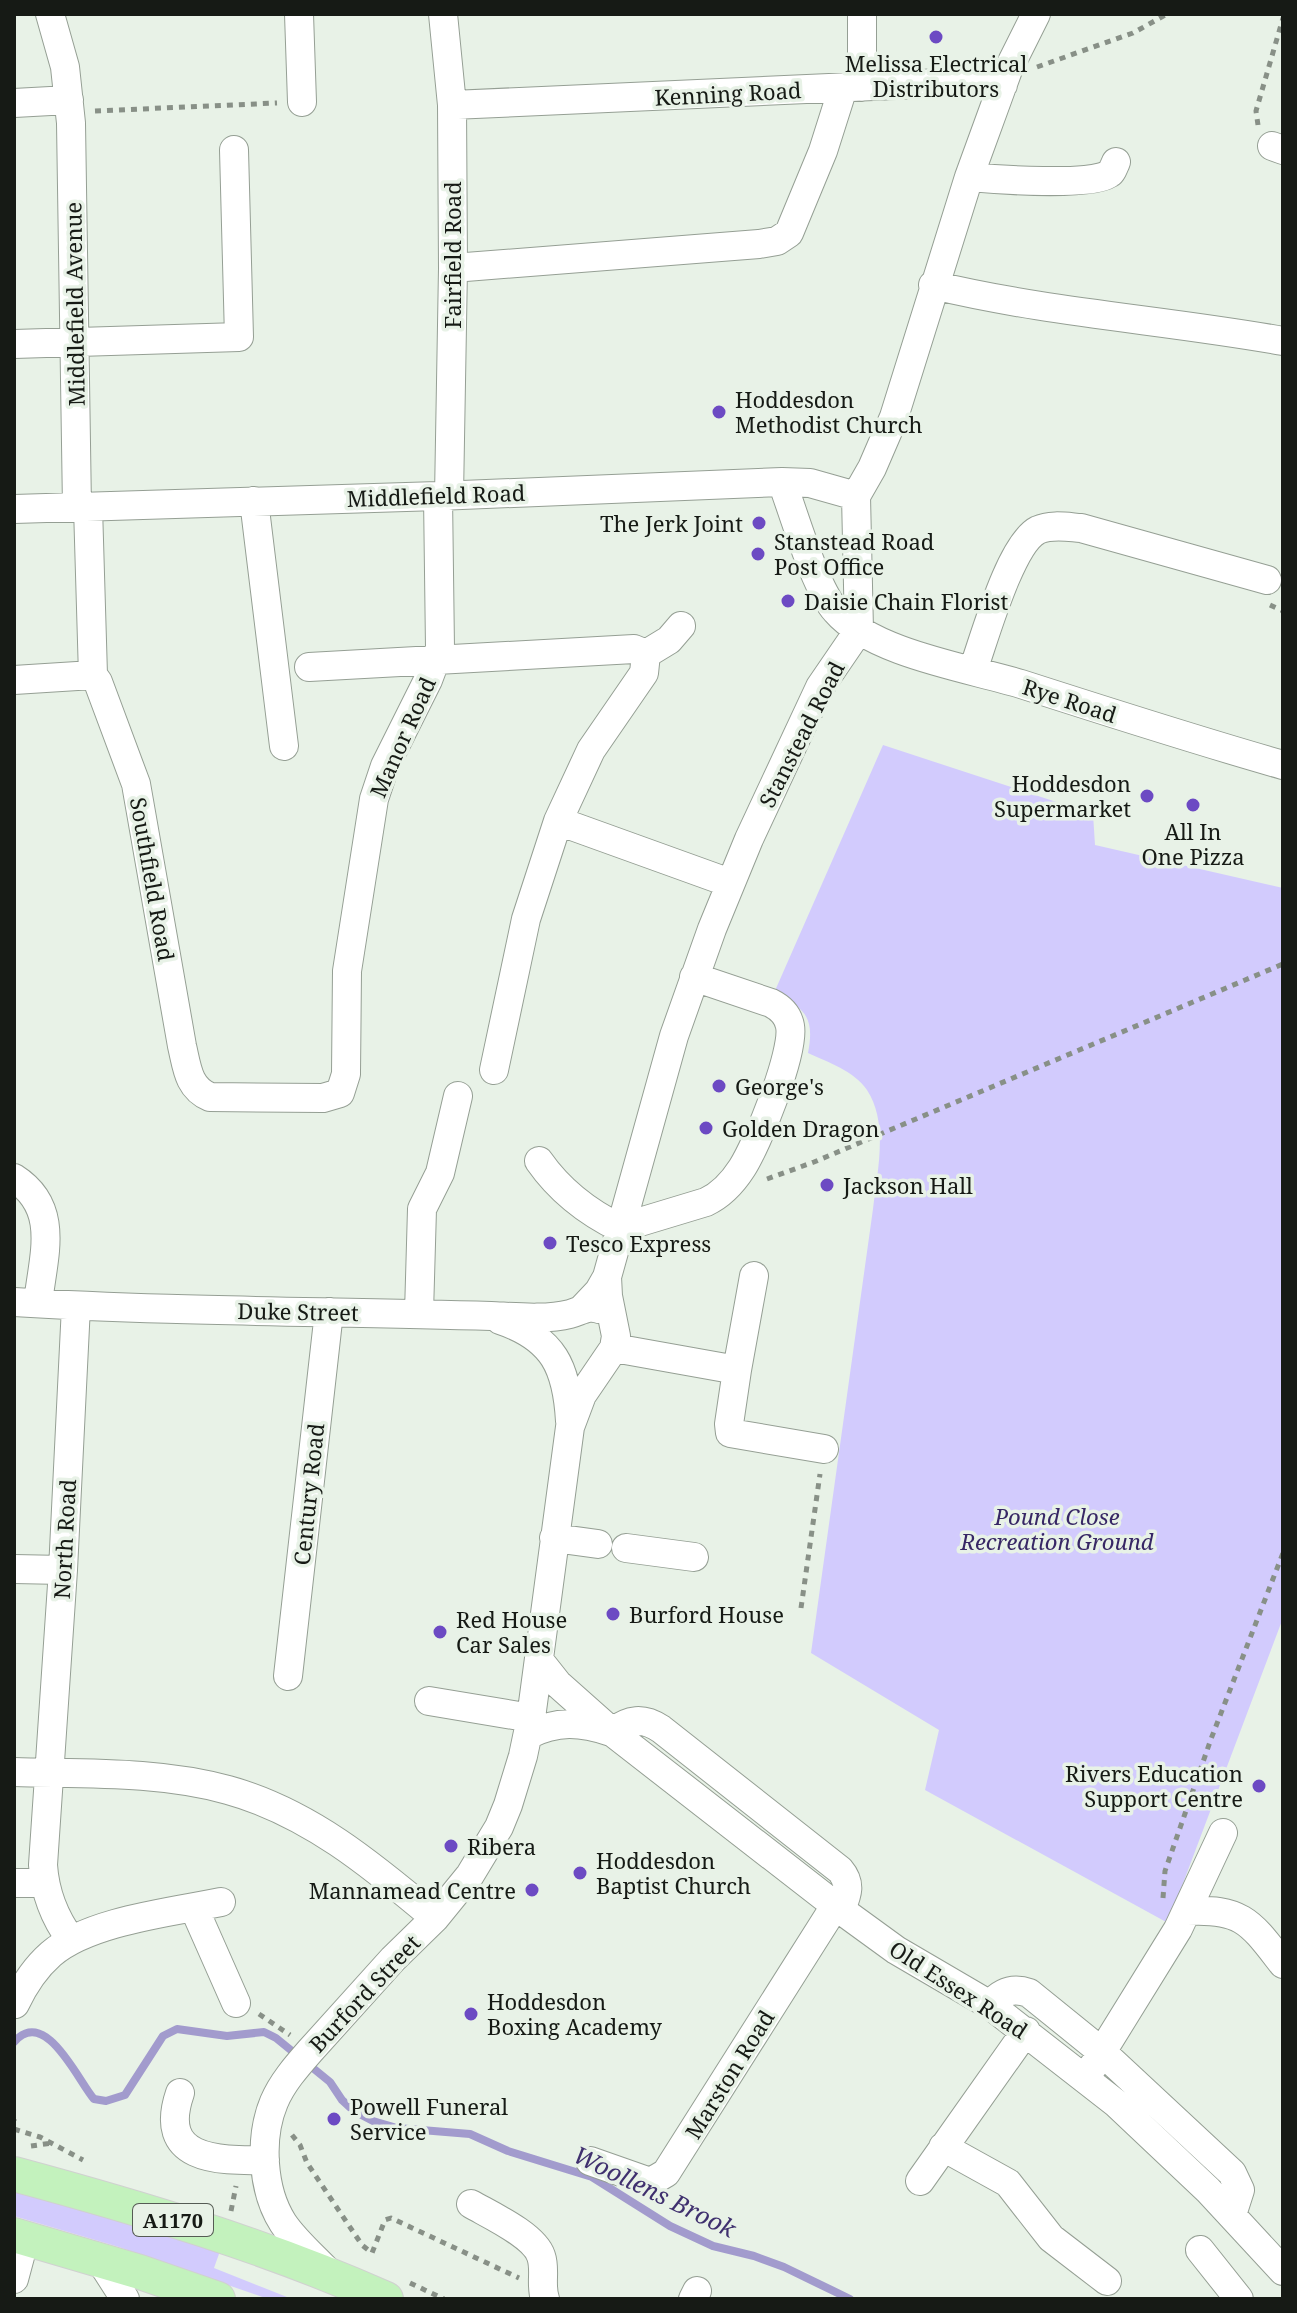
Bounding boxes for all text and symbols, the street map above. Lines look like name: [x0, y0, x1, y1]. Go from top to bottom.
marker: Melissa Electrical Distributors: [927, 28, 945, 46]
place label: Melissa Electrical Distributors: [845, 48, 1027, 103]
street label: Kenning Road: [654, 74, 803, 112]
street label: Fairfield Road: [437, 181, 467, 329]
street label: Middlefield Avenue: [57, 202, 91, 406]
place label: Hoddesdon Methodist Church: [735, 384, 922, 439]
marker: Hoddesdon Methodist Church: [710, 403, 728, 421]
street label: Middlefield Road: [346, 477, 526, 513]
place label: The Jerk Joint: [600, 508, 743, 538]
marker: The Jerk Joint: [750, 514, 768, 532]
place label: Stanstead Road Post Office: [774, 526, 935, 581]
marker: Stanstead Road Post Office: [749, 545, 767, 563]
place label: Daisie Chain Florist: [804, 586, 1009, 616]
marker: Daisie Chain Florist: [779, 592, 797, 610]
street label: Stanstead Road: [751, 655, 851, 812]
street label: Rye Road: [1019, 671, 1121, 729]
street label: Manor Road: [362, 672, 442, 802]
place label: Hoddesdon Supermarket: [994, 768, 1131, 823]
marker: Hoddesdon Supermarket: [1138, 787, 1156, 805]
street label: Southfield Road: [124, 795, 182, 964]
marker: All In One Pizza: [1184, 796, 1202, 814]
place label: All In One Pizza: [1141, 816, 1245, 871]
place label: George's: [735, 1071, 824, 1101]
marker: George's: [710, 1077, 728, 1095]
place label: Golden Dragon: [722, 1113, 879, 1143]
marker: Golden Dragon: [697, 1119, 715, 1137]
place label: Jackson Hall: [842, 1170, 973, 1200]
marker: Jackson Hall: [818, 1176, 836, 1194]
place label: Tesco Express: [566, 1228, 711, 1258]
marker: Tesco Express: [541, 1234, 559, 1252]
street label: Duke Street: [237, 1295, 359, 1327]
street label: Century Road: [286, 1421, 330, 1567]
street label: North Road: [46, 1478, 82, 1600]
park label: Pound Close Recreation Ground: [959, 1501, 1154, 1556]
place label: Burford House: [629, 1599, 784, 1629]
place label: Red House Car Sales: [456, 1604, 567, 1659]
marker: Burford House: [604, 1605, 622, 1623]
marker: Red House Car Sales: [431, 1623, 449, 1641]
place label: Rivers Education Support Centre: [1065, 1758, 1243, 1813]
marker: Rivers Education Support Centre: [1250, 1777, 1268, 1795]
place label: Ribera: [467, 1831, 536, 1861]
marker: Ribera: [442, 1837, 460, 1855]
place label: Hoddesdon Baptist Church: [596, 1845, 751, 1900]
marker: Hoddesdon Baptist Church: [571, 1864, 589, 1882]
place label: Mannamead Centre: [309, 1875, 516, 1905]
marker: Mannamead Centre: [523, 1881, 541, 1899]
street label: Burford Street: [302, 1928, 426, 2058]
street label: Old Essex Road: [884, 1933, 1034, 2045]
place label: Hoddesdon Boxing Academy: [487, 1986, 662, 2041]
street label: Marston Road: [677, 2003, 781, 2144]
marker: Hoddesdon Boxing Academy: [462, 2005, 480, 2023]
place label: Powell Funeral Service: [350, 2091, 508, 2146]
marker: Powell Funeral Service: [325, 2110, 343, 2128]
water label: Woollens Brook: [568, 2137, 743, 2245]
road number: A1170: [133, 2204, 213, 2236]

